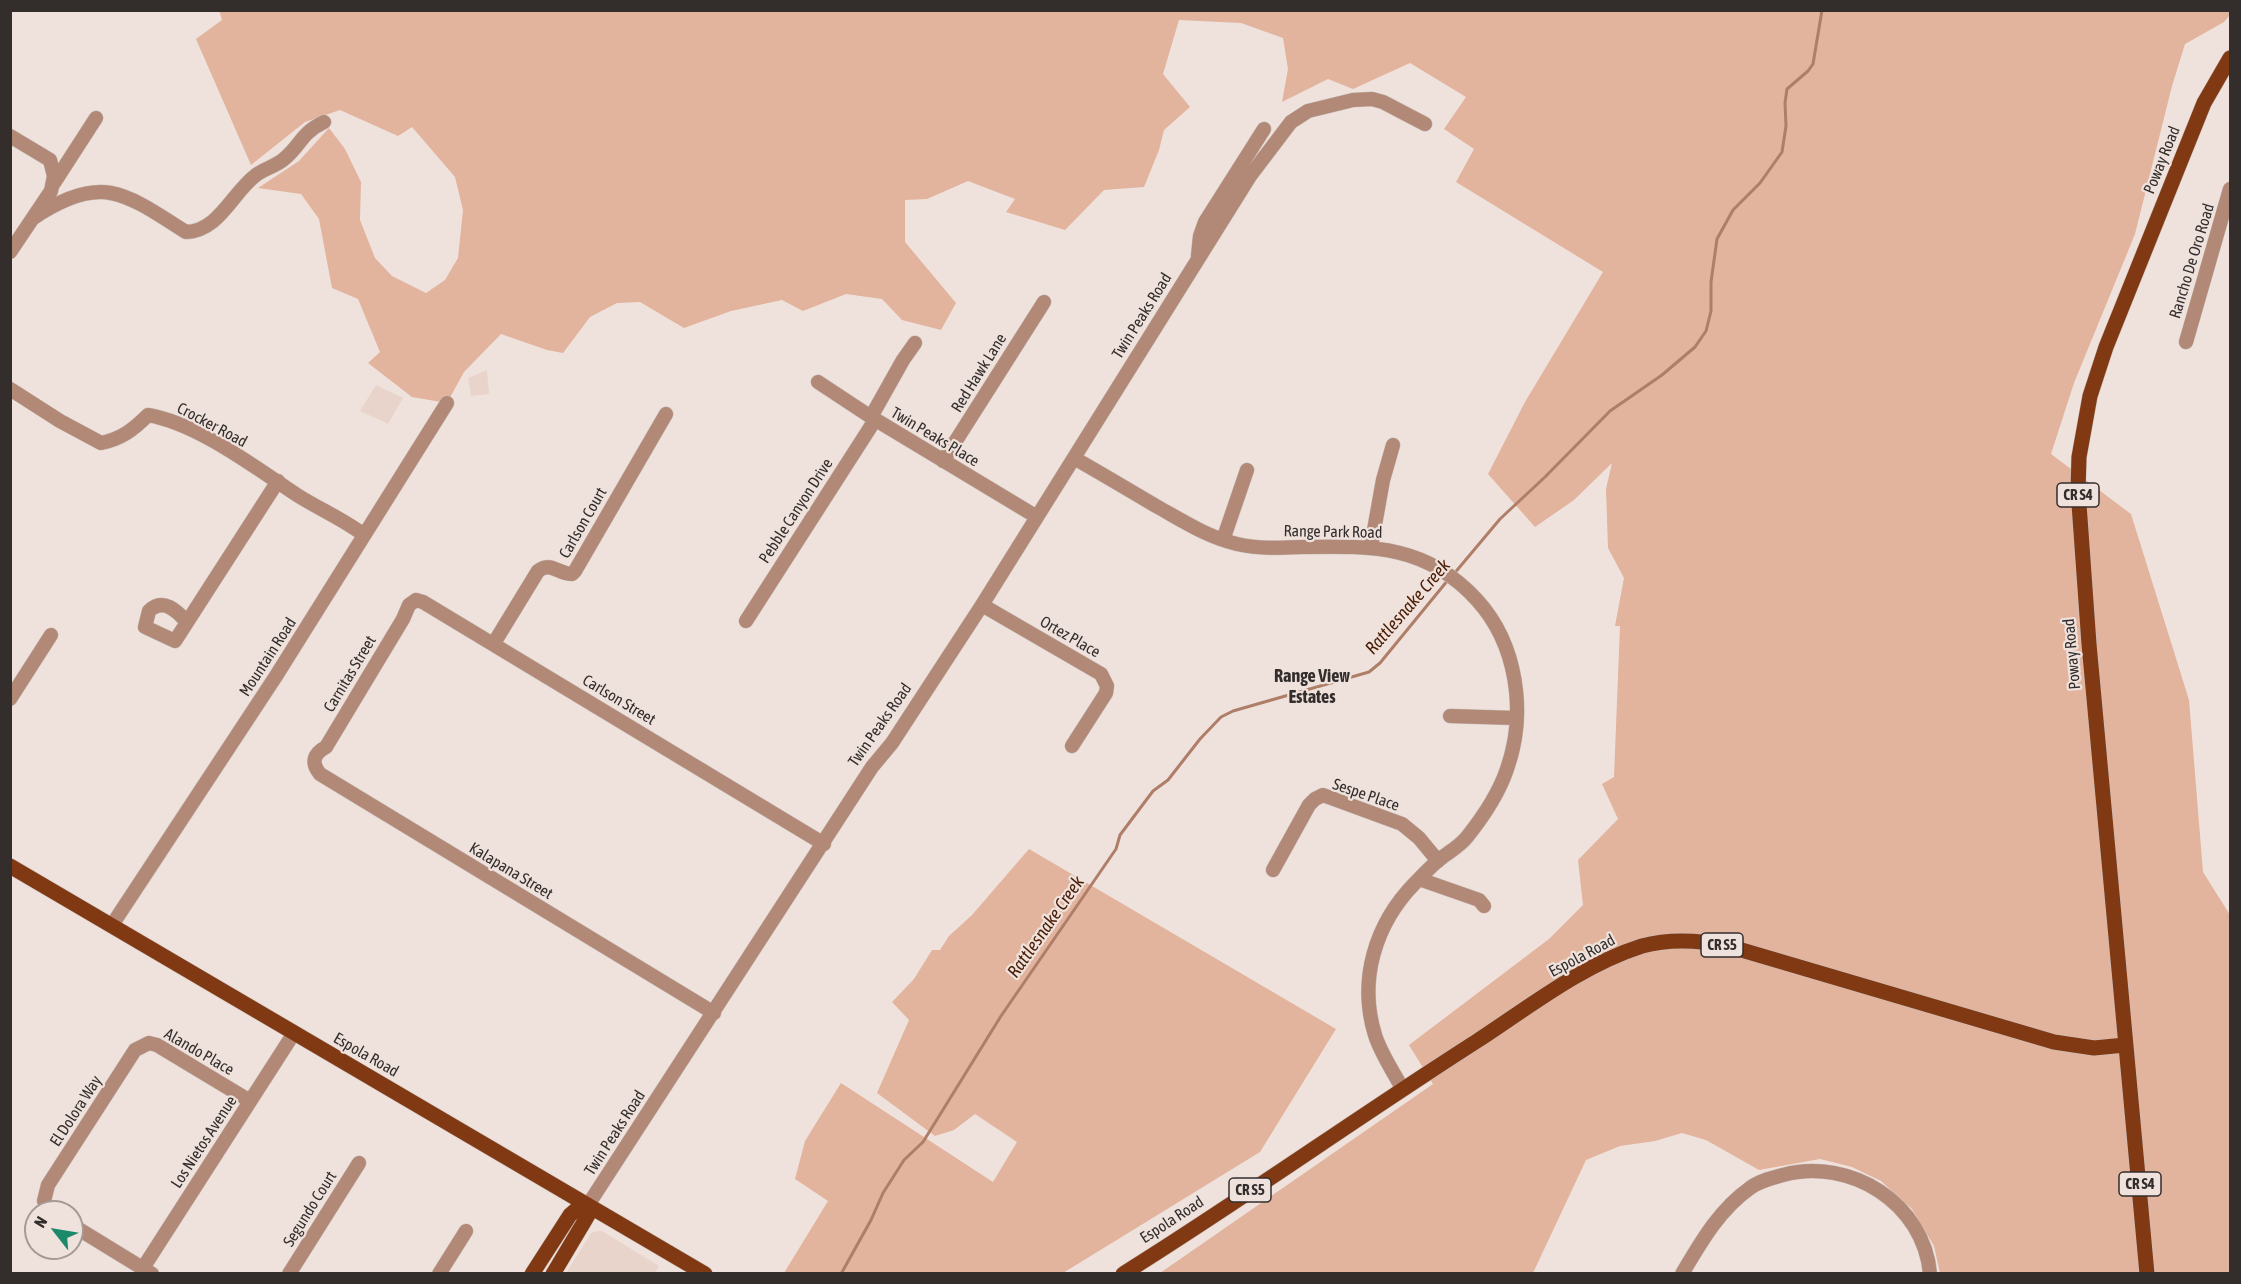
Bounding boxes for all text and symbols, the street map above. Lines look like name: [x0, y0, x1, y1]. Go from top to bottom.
street label: Poway Road: [2140, 123, 2184, 197]
street label: Rancho De Oro Road: [2165, 201, 2219, 321]
street label: Twin Peaks Road: [1108, 270, 1176, 362]
street label: Red Hawk Lane: [947, 330, 1011, 416]
street label: Crocker Road: [174, 398, 250, 452]
street label: Twin Peaks Place: [887, 403, 983, 471]
street label: Pebble Canyon Drive: [755, 455, 837, 567]
road number: CR S4: [2057, 483, 2099, 507]
street label: Carlson Court: [555, 484, 611, 562]
street label: Range Park Road: [1284, 522, 1382, 542]
water label: Rattlesnake Creek: [1361, 555, 1455, 659]
street label: Ortez Place: [1037, 612, 1103, 662]
street label: Mountain Road: [235, 614, 301, 700]
street label: Poway Road: [2059, 618, 2085, 690]
street label: Carnitas Street: [320, 632, 380, 716]
district label: Range View Estates: [1274, 665, 1350, 708]
street label: Carlson Street: [579, 671, 659, 729]
street label: Twin Peaks Road: [844, 680, 916, 770]
street label: Sespe Place: [1330, 775, 1402, 815]
street label: Kalapana Street: [466, 839, 556, 903]
water label: Rattlesnake Creek: [1003, 872, 1089, 982]
street label: Espola Road: [1546, 931, 1618, 981]
road number: CR S5: [1701, 933, 1743, 957]
street label: Alando Place: [161, 1024, 237, 1080]
street label: Espola Road: [330, 1029, 402, 1081]
street label: El Dolora Way: [46, 1072, 106, 1150]
street label: Twin Peaks Road: [580, 1087, 650, 1179]
street label: Los Nietos Avenue: [167, 1092, 241, 1192]
street label: Segundo Court: [279, 1168, 341, 1250]
road number: CR S4: [2119, 1172, 2161, 1196]
road number: CR S5: [1229, 1178, 1271, 1202]
street label: Espola Road: [1137, 1192, 1207, 1248]
north arrow: [24, 1200, 84, 1260]
text: N: [30, 1213, 50, 1230]

